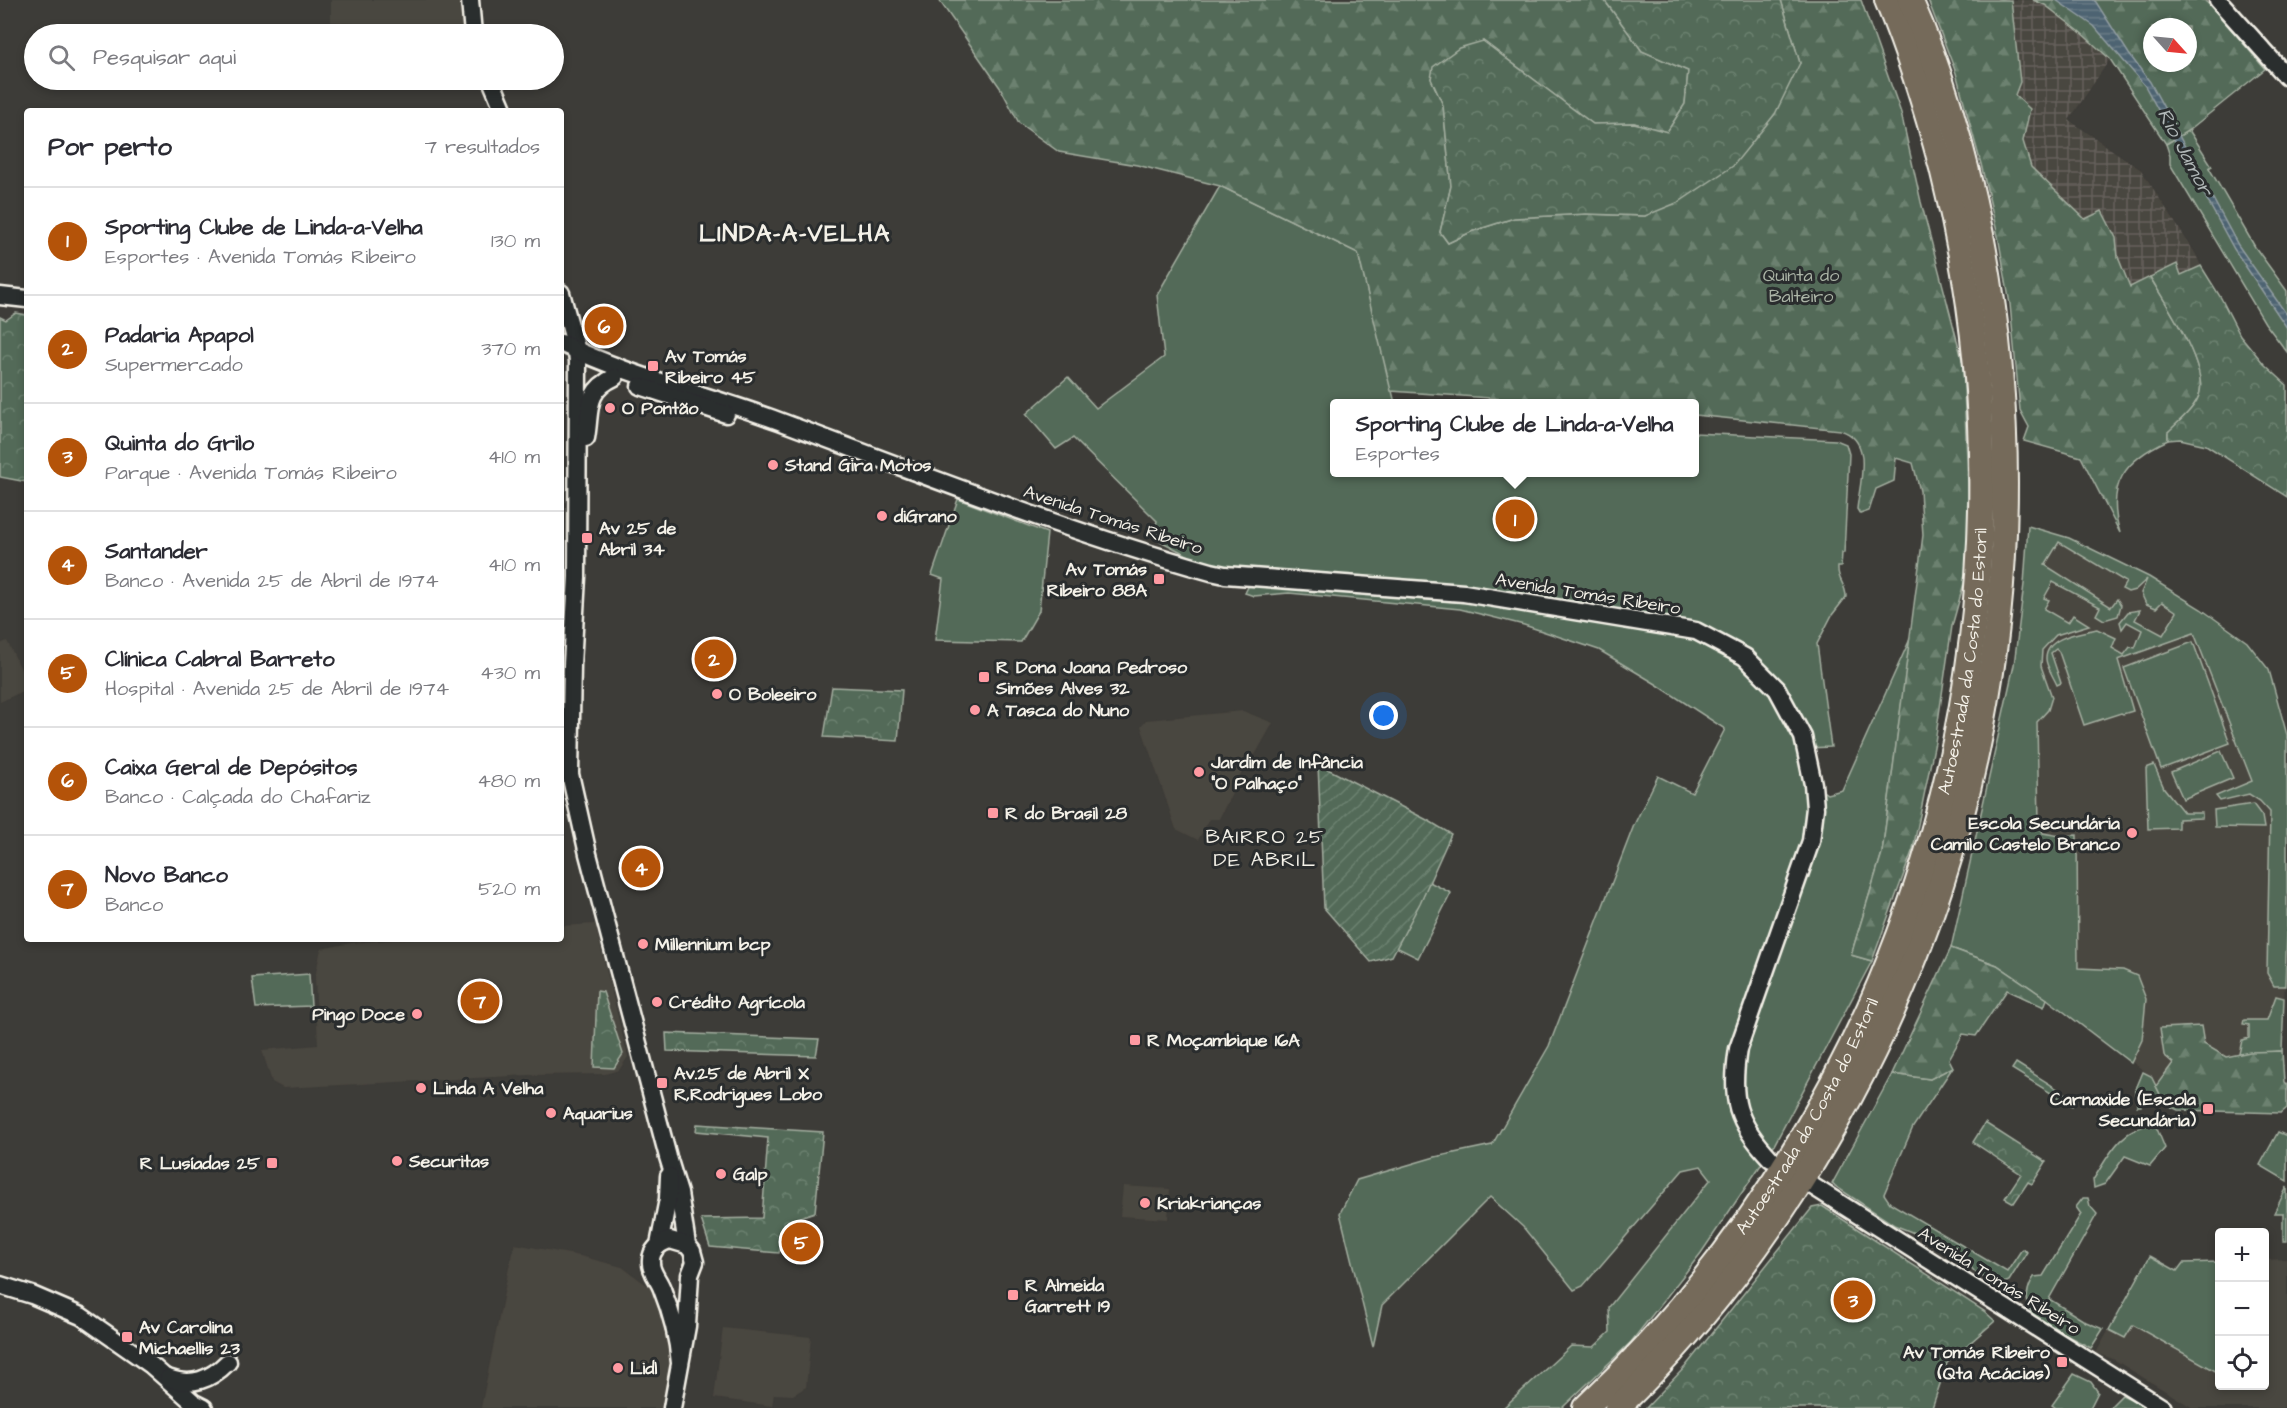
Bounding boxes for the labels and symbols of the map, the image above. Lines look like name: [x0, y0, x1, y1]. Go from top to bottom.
north arrow: [2143, 18, 2197, 72]
water label: Rio Jamor: [2150, 103, 2221, 202]
district label: LINDA-A-VELHA: [699, 217, 891, 251]
park label: Quinta do Balteiro: [1763, 263, 1839, 309]
pin: 6: [584, 304, 624, 348]
place label: Av Tomás Ribeiro 45: [665, 344, 756, 390]
marker: Av Tomás Ribeiro 45: [646, 359, 660, 373]
place label: O Pontão: [622, 396, 699, 421]
marker: O Pontão: [603, 401, 617, 415]
place label: Stand Gira Motos: [784, 453, 931, 478]
marker: Stand Gira Motos: [766, 458, 780, 472]
street label: Avenida Tomás Ribeiro: [1020, 479, 1206, 561]
pin: 1: [1496, 496, 1534, 542]
place label: diGrano: [893, 504, 958, 529]
marker: diGrano: [875, 509, 889, 523]
place label: Av 25 de Abril 34: [599, 516, 677, 562]
street label: Autoestrada da Costa do Estoril: [1931, 527, 1993, 797]
marker: Av 25 de Abril 34: [580, 531, 594, 545]
place label: Av Tomás Ribeiro 88A: [1047, 557, 1147, 603]
street label: Avenida Tomás Ribeiro: [1494, 567, 1682, 621]
marker: Av Tomás Ribeiro 88A: [1152, 572, 1166, 586]
pin: 2: [694, 636, 734, 682]
place label: R Dona Joana Pedroso Simões Alves 32: [995, 655, 1188, 701]
marker: R Dona Joana Pedroso Simões Alves 32: [977, 670, 991, 684]
place label: O Boleeiro: [729, 682, 817, 707]
marker: O Boleeiro: [710, 687, 724, 701]
place label: A Tasca do Nuno: [987, 698, 1130, 723]
your location: [1369, 701, 1398, 730]
marker: A Tasca do Nuno: [968, 703, 982, 717]
place label: Jardim de Infância "O Palhaço": [1210, 750, 1364, 796]
marker: Jardim de Infância "O Palhaço": [1192, 765, 1206, 779]
place label: R do Brasil 28: [1005, 801, 1128, 826]
marker: R do Brasil 28: [986, 806, 1000, 820]
place label: Escola Secundária Camilo Castelo Branco: [1931, 811, 2121, 857]
district label: BAIRRO 25 DE ABRIL: [1205, 823, 1325, 874]
marker: Escola Secundária Camilo Castelo Branco: [2125, 826, 2139, 840]
pin: 4: [622, 846, 660, 890]
place label: Millennium bcp: [655, 932, 771, 957]
marker: Millennium bcp: [636, 937, 650, 951]
pin: 7: [460, 978, 500, 1024]
place label: Crédito Agrícola: [669, 990, 806, 1016]
street label: Autoestrada da Costa do Estoril: [1729, 994, 1885, 1239]
marker: Crédito Agrícola: [650, 995, 664, 1009]
place label: Pingo Doce: [312, 1002, 405, 1028]
marker: Pingo Doce: [410, 1007, 424, 1021]
place label: R Moçambique 16A: [1147, 1028, 1300, 1053]
marker: R Moçambique 16A: [1128, 1033, 1142, 1047]
place label: Av.25 de Abril X R,Rodrigues Lobo: [674, 1061, 823, 1108]
place label: Linda A Velha: [433, 1076, 544, 1101]
marker: Av.25 de Abril X R,Rodrigues Lobo: [655, 1076, 669, 1090]
marker: Linda A Velha: [414, 1081, 428, 1095]
place label: Carnaxide (Escola Secundária): [2050, 1087, 2197, 1133]
place label: Aquarius: [563, 1101, 633, 1126]
marker: Carnaxide (Escola Secundária): [2201, 1102, 2215, 1116]
marker: Aquarius: [544, 1106, 558, 1120]
place label: Securitas: [408, 1149, 489, 1174]
place label: R Lusíadas 25: [140, 1151, 260, 1176]
marker: Securitas: [390, 1154, 404, 1168]
marker: R Lusíadas 25: [265, 1156, 279, 1170]
place label: Galp: [733, 1162, 767, 1187]
marker: Galp: [714, 1167, 728, 1181]
place label: Kriakrianças: [1157, 1191, 1261, 1216]
marker: Kriakrianças: [1138, 1196, 1152, 1210]
pin: 5: [782, 1220, 820, 1264]
street label: Avenida Tomás Ribeiro: [1913, 1221, 2085, 1341]
place label: R Almeida Garrett 19: [1025, 1273, 1111, 1319]
pin: 3: [1834, 1278, 1872, 1322]
marker: R Almeida Garrett 19: [1006, 1288, 1020, 1302]
place label: Av Carolina Michaellis 23: [139, 1315, 241, 1361]
marker: Av Carolina Michaellis 23: [120, 1330, 134, 1344]
place label: Av Tomás Ribeiro (Qta Acácias): [1903, 1340, 2051, 1386]
marker: Av Tomás Ribeiro (Qta Acácias): [2055, 1355, 2069, 1369]
place label: Lidl: [630, 1356, 657, 1381]
marker: Lidl: [611, 1361, 625, 1375]

